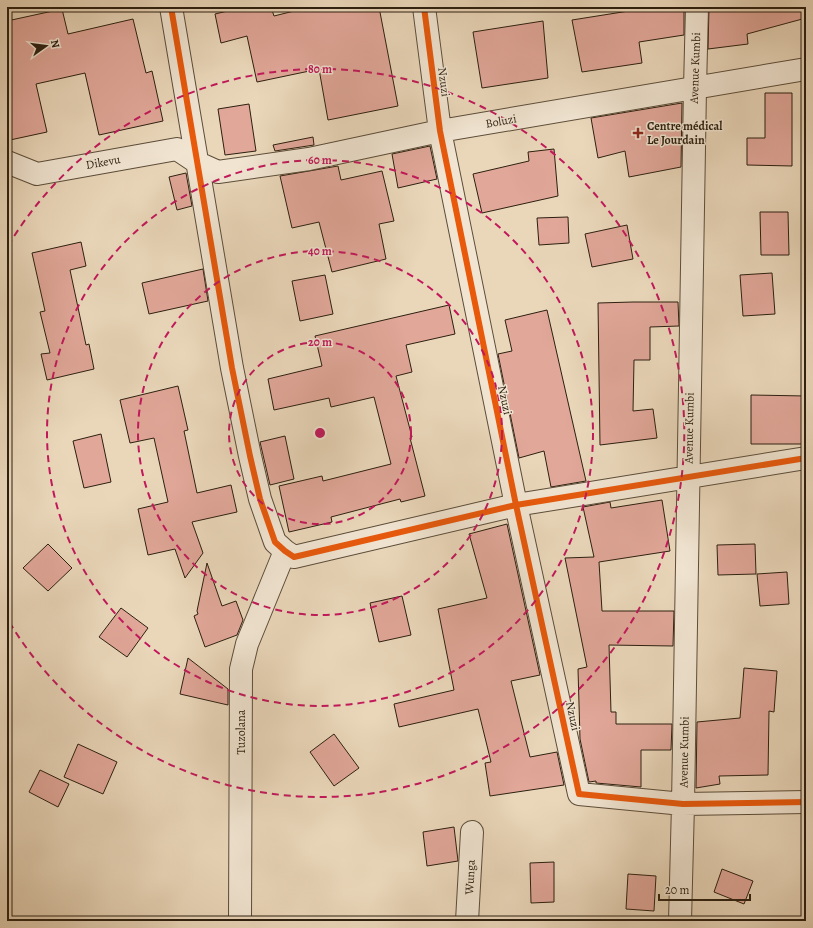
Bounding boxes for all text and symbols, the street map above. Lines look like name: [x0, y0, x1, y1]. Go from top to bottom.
north arrow: [26, 26, 66, 66]
street label: Avenue Kumbi: [686, 32, 704, 105]
text: N: [47, 38, 63, 49]
text: 80 m: [308, 61, 332, 77]
street label: Nzuzi: [434, 66, 454, 98]
street label: Boluzi: [484, 110, 518, 132]
place label: Centre médical Le Jourdain: [647, 118, 723, 148]
marker: Centre médical Le Jourdain: [632, 127, 644, 139]
street label: Dikevu: [84, 151, 122, 173]
text: 60 m: [308, 152, 332, 168]
text: 40 m: [308, 243, 332, 259]
text: 20 m: [308, 334, 332, 350]
street label: Nzuzi: [494, 384, 516, 416]
street label: Avenue Kumbi: [680, 392, 698, 465]
centre of rings: [313, 426, 327, 440]
street label: Nzuzi: [562, 700, 584, 732]
street label: Tuzolana: [233, 709, 249, 754]
street label: Avenue Kumbi: [675, 716, 693, 789]
street label: Wunga: [461, 859, 479, 896]
scale bar: [659, 876, 750, 902]
text: 20 m: [665, 882, 689, 898]

